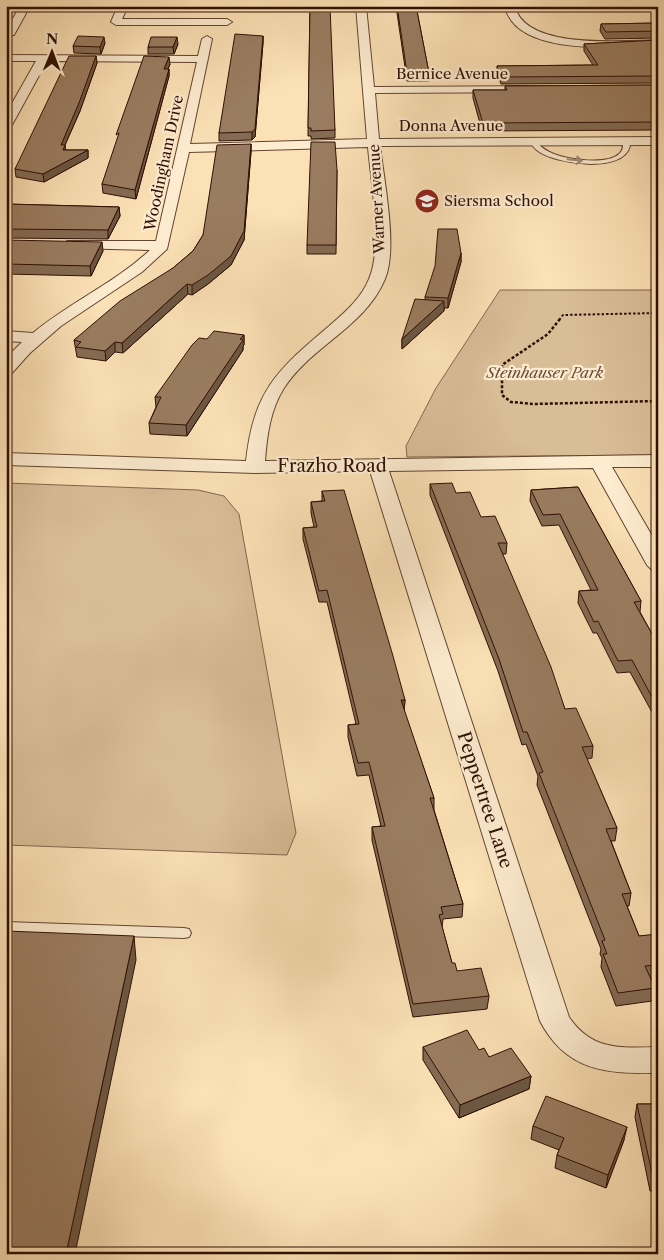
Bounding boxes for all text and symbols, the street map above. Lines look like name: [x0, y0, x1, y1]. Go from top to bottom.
north arrow: [28, 28, 78, 78]
text: N: [46, 30, 58, 48]
street label: Bernice Avenue: [396, 64, 508, 83]
street label: Woodingham Drive: [140, 93, 187, 234]
street label: Donna Avenue: [399, 116, 503, 135]
street label: Warner Avenue: [364, 144, 389, 255]
one-way arrow: [567, 156, 583, 165]
school or university icon: Siersma School: [414, 188, 440, 214]
place label: Siersma School: [444, 191, 554, 210]
park label: Steinhauser Park: [486, 363, 604, 382]
street label: Frazho Road: [277, 455, 387, 477]
street label: Peppertree Lane: [452, 729, 518, 871]

